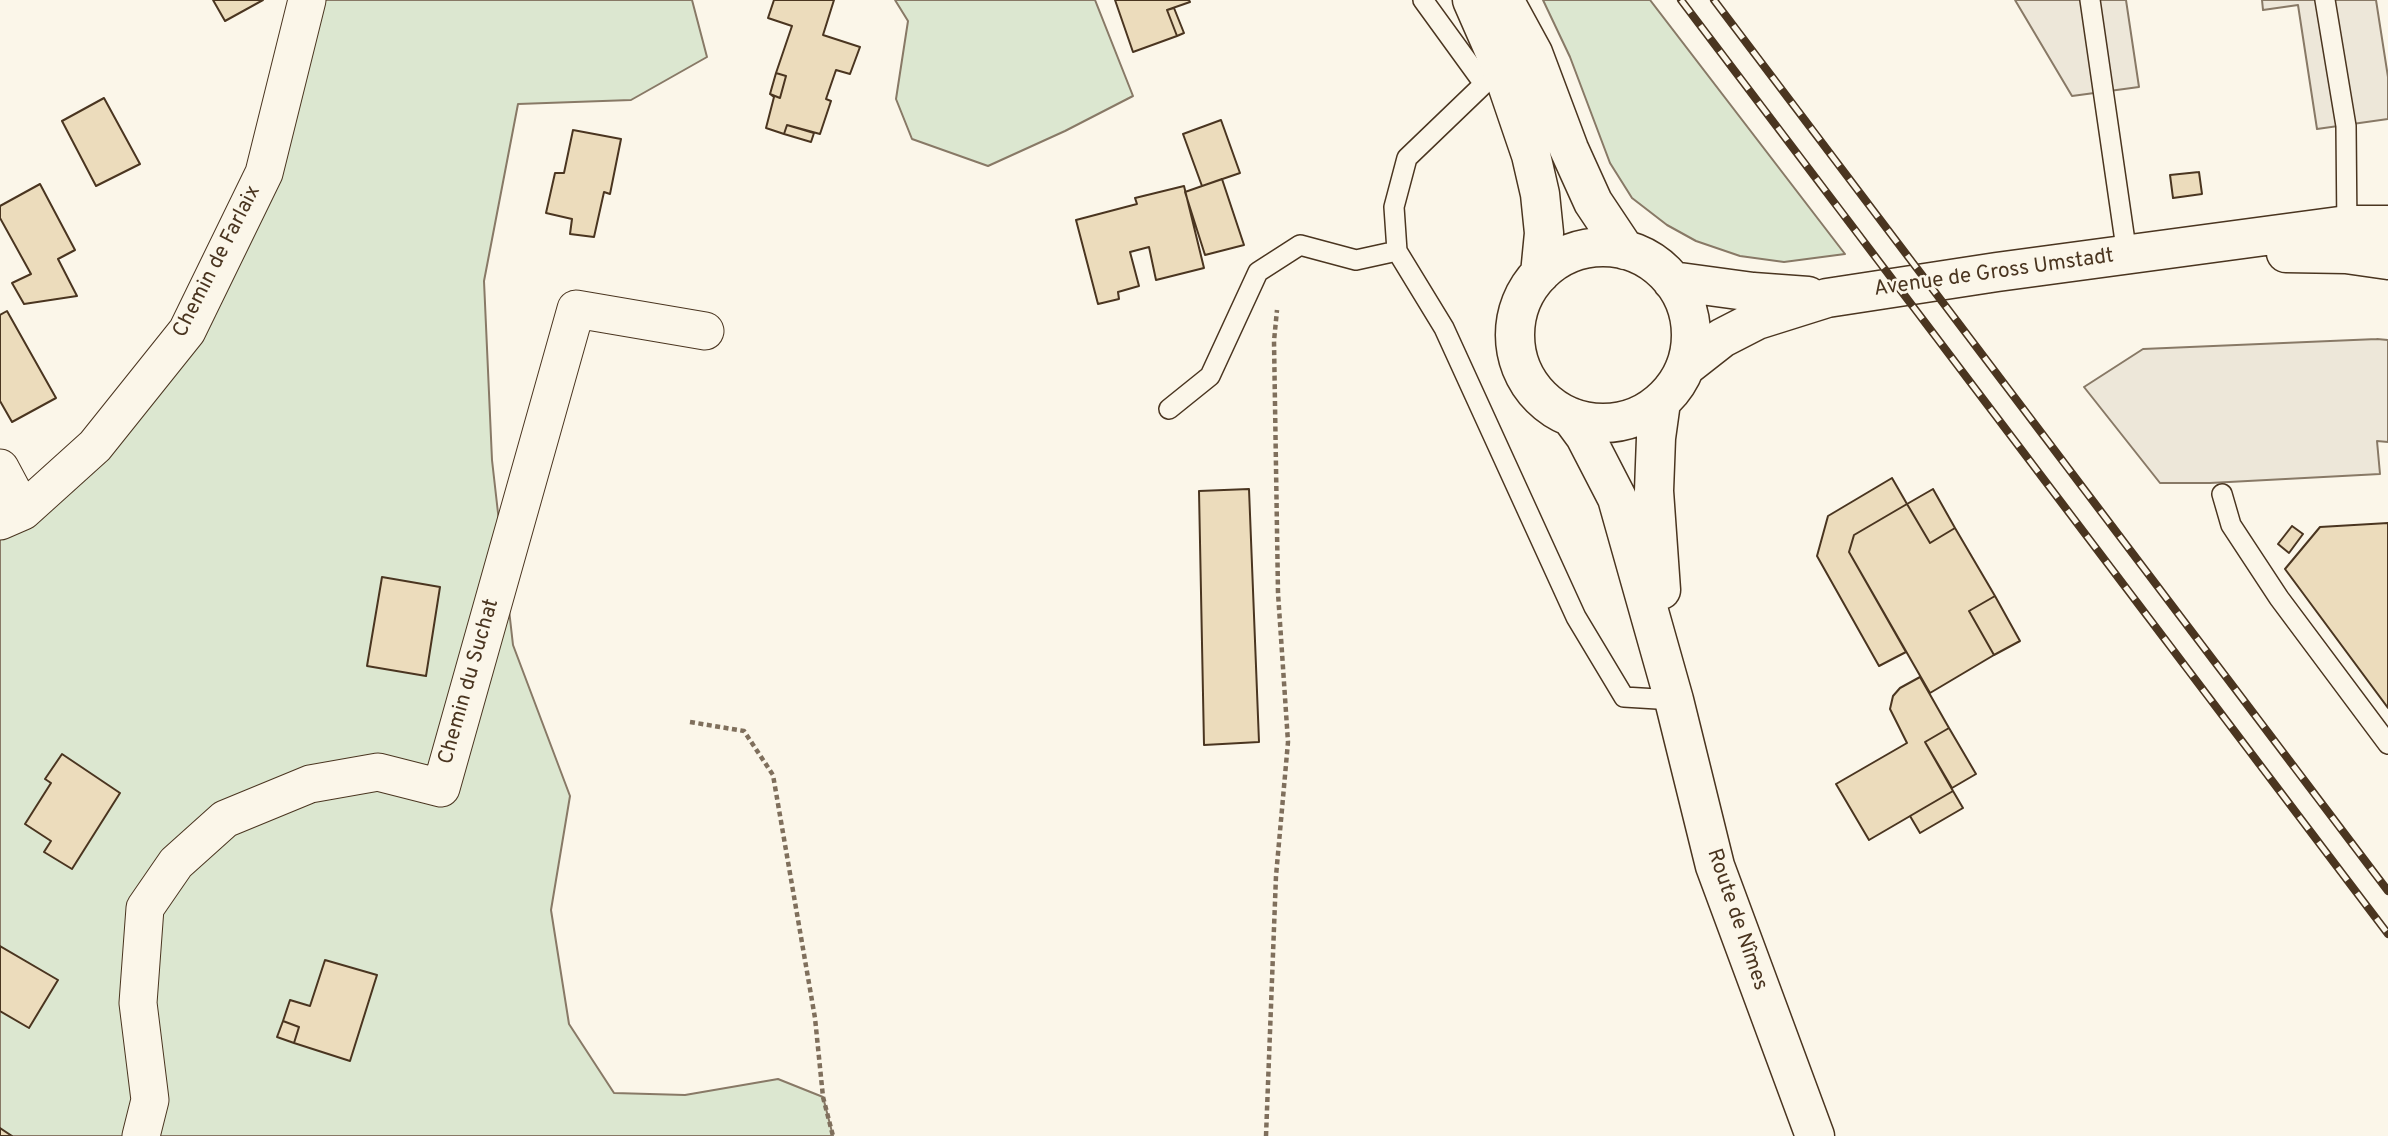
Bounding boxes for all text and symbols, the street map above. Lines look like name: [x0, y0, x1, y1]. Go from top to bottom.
street label: Chemin de Farlaix: [169, 182, 267, 342]
street label: Avenue de Gross Umstadt: [1872, 245, 2116, 303]
street label: Chemin du Suchat: [434, 596, 506, 768]
street label: Route de Nîmes: [1700, 846, 1772, 994]

